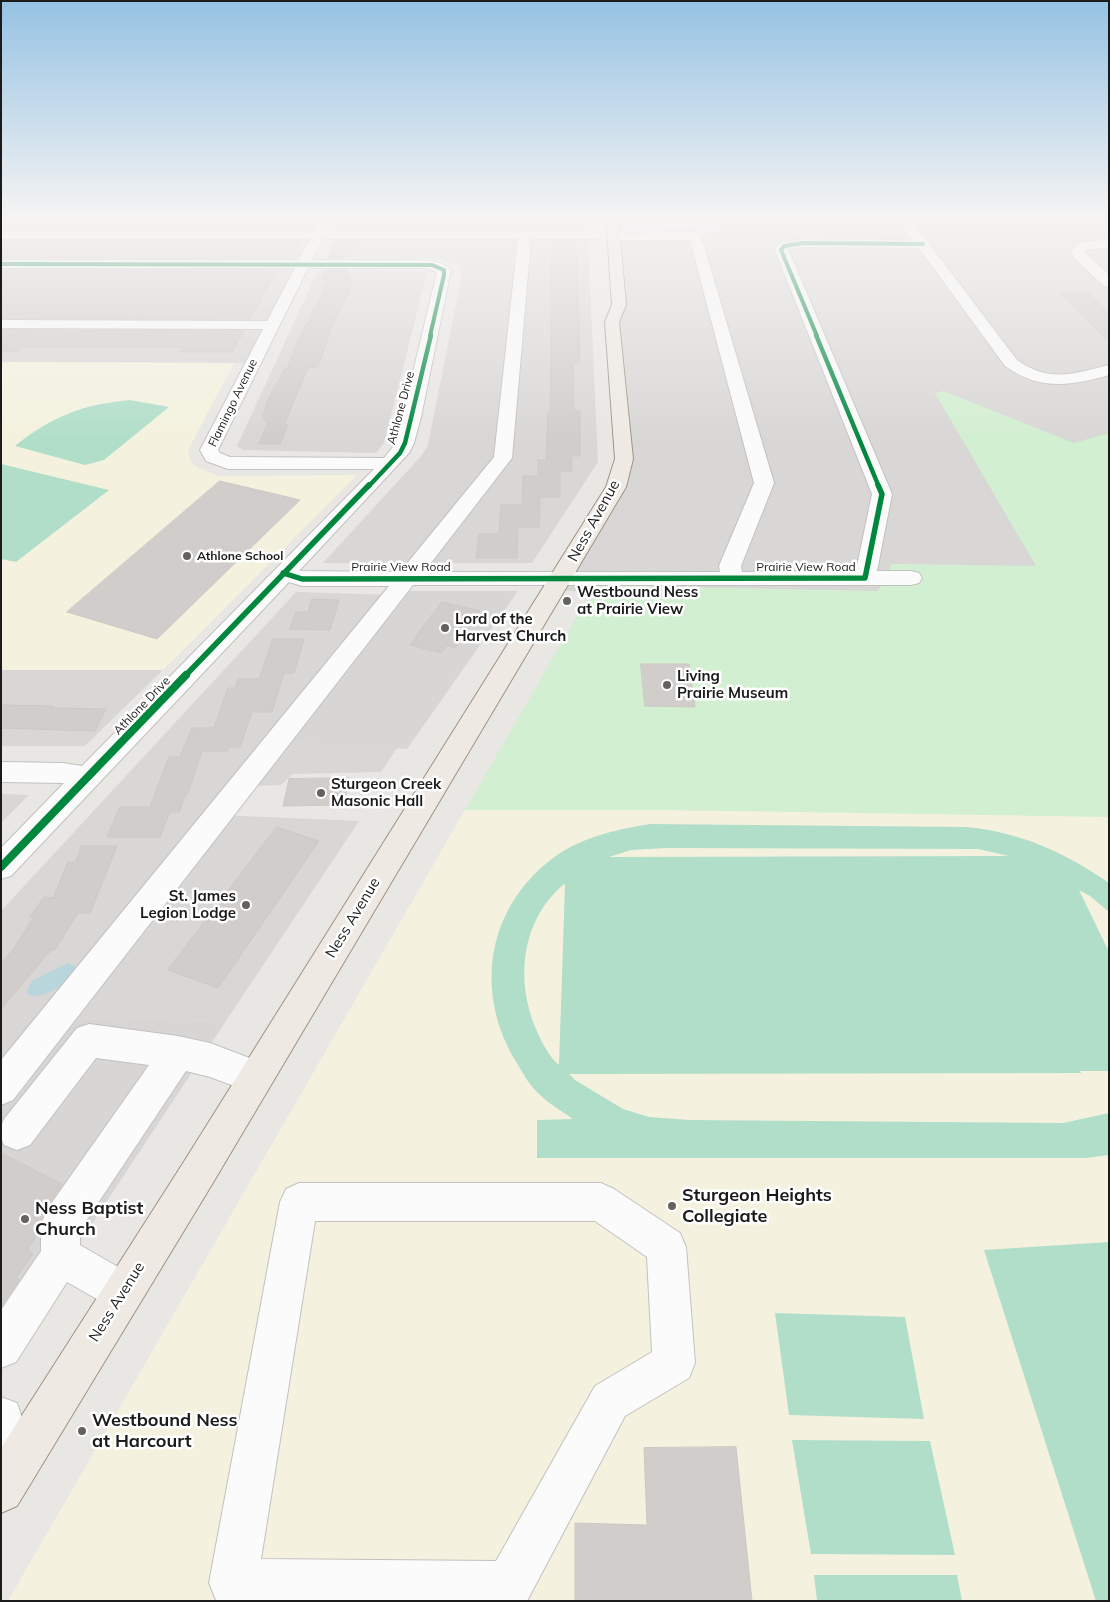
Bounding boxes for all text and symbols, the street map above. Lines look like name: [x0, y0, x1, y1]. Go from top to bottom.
street label: Flamingo Avenue: [205, 357, 261, 449]
street label: Athlone Drive: [384, 370, 418, 446]
street label: Ness Avenue: [564, 477, 624, 565]
place label: Athlone School: [197, 549, 283, 563]
marker: Athlone School: [181, 550, 193, 562]
street label: Prairie View Road: [351, 560, 451, 574]
street label: Prairie View Road: [756, 560, 856, 574]
place label: Westbound Ness at Prairie View: [577, 583, 698, 618]
marker: Westbound Ness at Prairie View: [561, 595, 573, 607]
place label: Lord of the Harvest Church: [455, 610, 566, 645]
marker: Lord of the Harvest Church: [439, 622, 451, 634]
place label: Living Prairie Museum: [677, 667, 788, 702]
street label: Athlone Drive: [111, 674, 173, 738]
marker: Living Prairie Museum: [661, 679, 673, 691]
place label: Sturgeon Creek Masonic Hall: [331, 775, 441, 810]
marker: Sturgeon Creek Masonic Hall: [315, 787, 327, 799]
street label: Ness Avenue: [322, 875, 384, 961]
place label: St. James Legion Lodge: [140, 887, 236, 922]
marker: St. James Legion Lodge: [240, 899, 252, 911]
place label: Sturgeon Heights Collegiate: [682, 1185, 832, 1228]
place label: Ness Baptist Church: [35, 1198, 143, 1240]
marker: Sturgeon Heights Collegiate: [666, 1200, 678, 1212]
marker: Ness Baptist Church: [19, 1213, 31, 1225]
street label: Ness Avenue: [85, 1259, 149, 1345]
place label: Westbound Ness at Harcourt: [92, 1410, 238, 1452]
marker: Westbound Ness at Harcourt: [76, 1425, 88, 1437]

